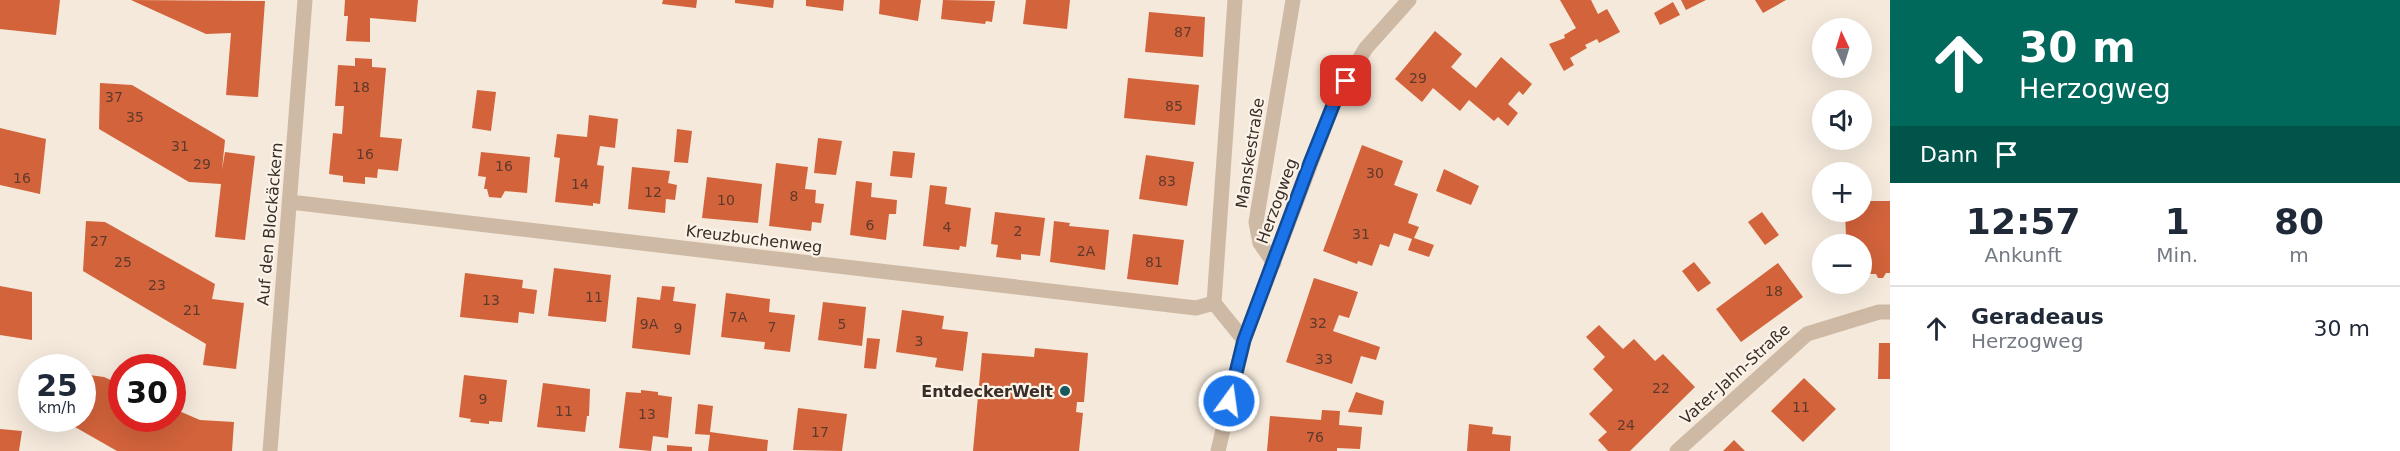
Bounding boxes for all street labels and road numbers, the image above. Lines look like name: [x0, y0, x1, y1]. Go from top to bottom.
street label: Manskestraße: [1232, 96, 1268, 210]
street label: Auf den Blockäckern: [253, 142, 287, 306]
street label: Herzogweg: [1253, 156, 1301, 246]
street label: Kreuzbuchenweg: [685, 221, 823, 257]
street label: Vater-Jahn-Straße: [1676, 320, 1794, 428]

